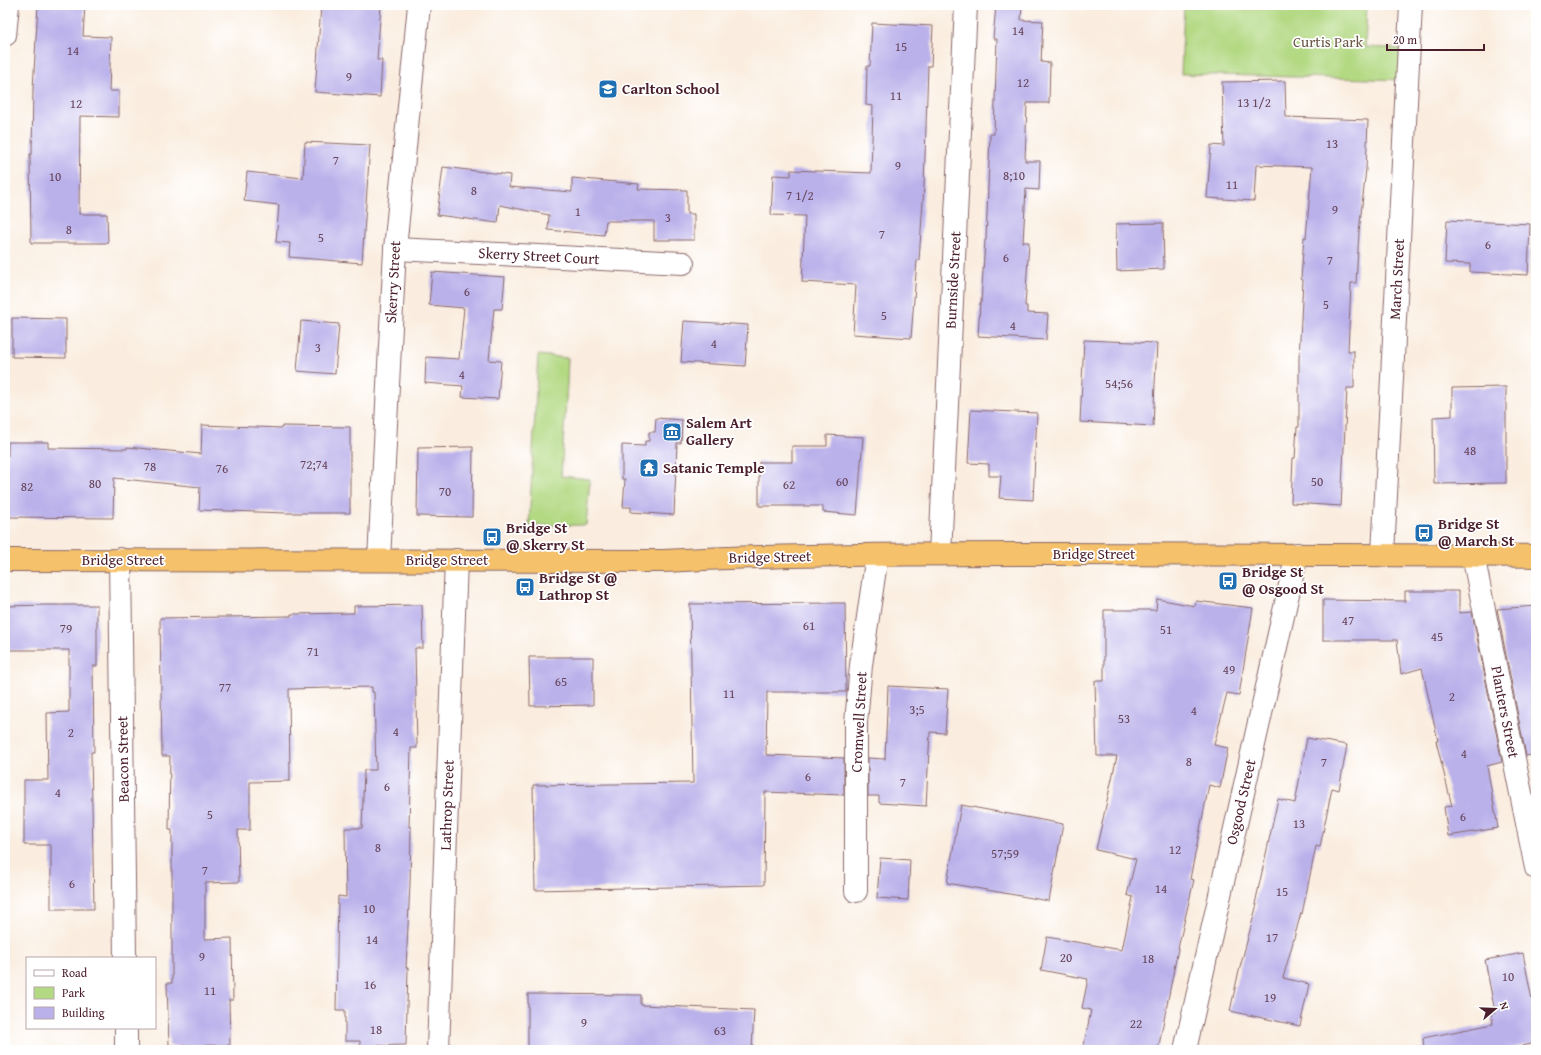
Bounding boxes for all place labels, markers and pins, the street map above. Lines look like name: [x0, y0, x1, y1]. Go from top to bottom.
school or university icon: Carlton School: [597, 78, 619, 100]
place label: Carlton School: [622, 78, 720, 99]
place label: Salem Art Gallery: [686, 412, 752, 450]
museum icon: Salem Art Gallery: [661, 421, 683, 443]
temple icon: Satanic Temple: [638, 457, 660, 479]
place label: Satanic Temple: [663, 457, 765, 478]
place label: Bridge St @ March St: [1438, 513, 1515, 551]
place label: Bridge St @ Skerry St: [506, 517, 585, 555]
bus stop icon: Bridge St @ March St: [1413, 522, 1435, 544]
bus stop icon: Bridge St @ Skerry St: [481, 526, 503, 548]
place label: Bridge St @ Osgood St: [1242, 561, 1324, 599]
place label: Bridge St @ Lathrop St: [539, 567, 617, 605]
bus stop icon: Bridge St @ Osgood St: [1217, 570, 1239, 592]
bus stop icon: Bridge St @ Lathrop St: [514, 576, 536, 598]

